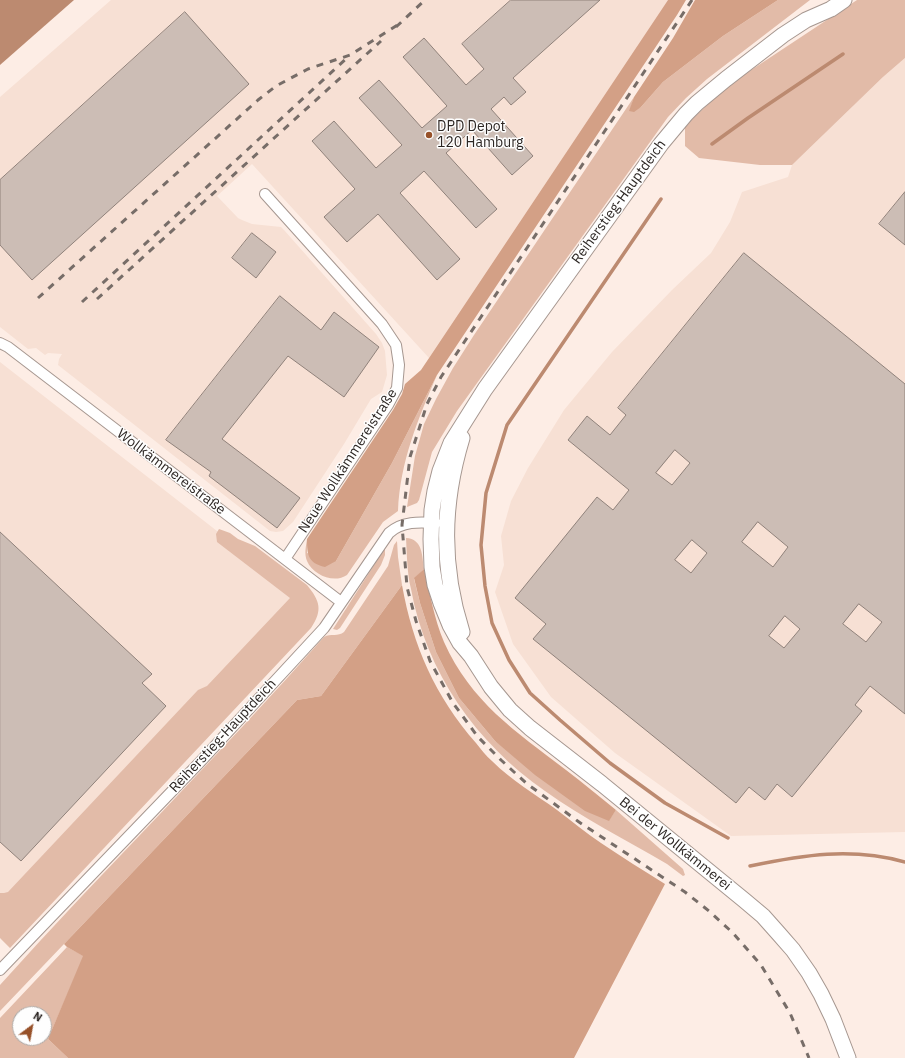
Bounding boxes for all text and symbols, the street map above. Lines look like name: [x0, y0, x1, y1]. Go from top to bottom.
place label: DPD Depot 120 Hamburg: [437, 119, 523, 152]
marker: DPD Depot 120 Hamburg: [424, 130, 434, 140]
street label: Reiherstieg-Hauptdeich: [568, 137, 670, 267]
street label: Neue Wollkämmereistraße: [295, 386, 401, 536]
street label: Wollkämmereistraße: [113, 426, 229, 518]
street label: Reiherstieg-Hauptdeich: [166, 676, 280, 796]
street label: Bei der Wollkämmerei: [616, 794, 734, 894]
north arrow: [12, 1006, 52, 1046]
text: N: [31, 1009, 45, 1025]

